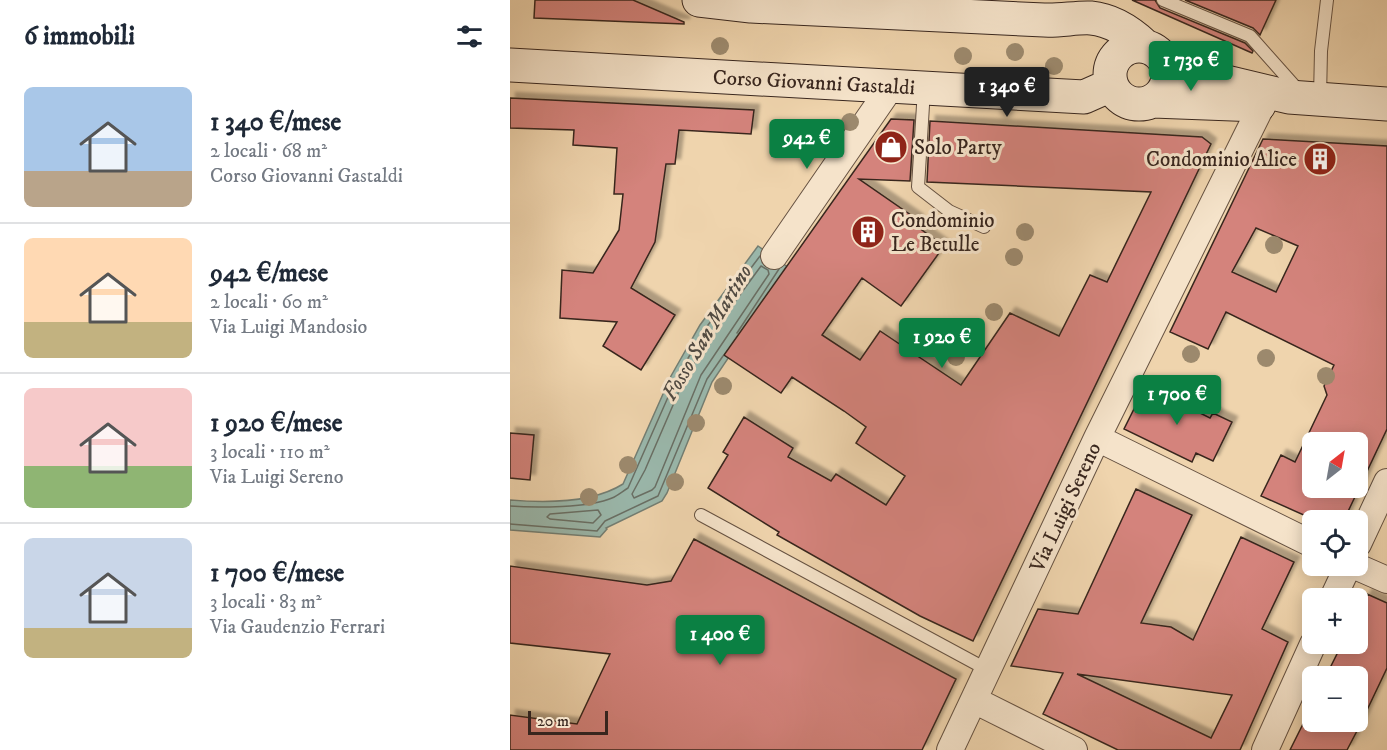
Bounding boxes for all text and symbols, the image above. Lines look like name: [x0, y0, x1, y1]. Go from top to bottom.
text: 6 immobili: [24, 20, 135, 53]
icon: filters: [453, 20, 486, 53]
pin: 1 730 €: [1136, 41, 1246, 92]
text: 1 730 €: [1163, 48, 1219, 73]
street label: Corso Giovanni Gastaldi: [712, 65, 916, 101]
pin: 1 340 €: [952, 67, 1062, 118]
text: 1 340 €: [978, 74, 1036, 99]
text: 1 340 €/mese: [210, 106, 341, 139]
icon: home: [72, 111, 144, 183]
pin: 942 €: [765, 119, 849, 170]
text: 942 €: [783, 126, 831, 151]
shop icon: Solo Party: [873, 129, 909, 165]
place label: Solo Party: [914, 135, 1003, 161]
text: 2 locali · 68 m²: [210, 139, 327, 164]
building icon: Condominio Alice: [1302, 141, 1338, 177]
place label: Condominio Alice: [1146, 147, 1297, 173]
text: Corso Giovanni Gastaldi: [210, 164, 403, 189]
place label: Condominio Le Betulle: [891, 208, 995, 258]
building icon: Condominio Le Betulle: [850, 214, 886, 250]
text: 942 €/mese: [210, 257, 328, 290]
water label: Fosso San Martino: [656, 260, 758, 406]
icon: home: [72, 262, 144, 334]
text: 2 locali · 60 m²: [210, 290, 328, 315]
text: Via Luigi Mandosio: [210, 315, 367, 340]
pin: 1 920 €: [887, 318, 997, 369]
text: 1 920 €: [913, 325, 971, 350]
pin: 1 700 €: [1122, 375, 1232, 426]
text: 1 700 €: [1147, 382, 1207, 407]
text: 1 920 €/mese: [210, 407, 342, 440]
icon: home: [72, 412, 144, 484]
north arrow: [1302, 432, 1368, 498]
map controls: [1302, 432, 1368, 732]
street label: Via Luigi Sereno: [1024, 438, 1107, 577]
text: 3 locali · 110 m²: [210, 440, 330, 465]
text: Via Luigi Sereno: [210, 465, 343, 490]
button: locate: [1302, 510, 1368, 576]
text: 1 700 €/mese: [210, 557, 344, 590]
icon: home: [72, 562, 144, 634]
button: +: [1302, 588, 1368, 654]
text: 3 locali · 83 m²: [210, 590, 322, 615]
text: Via Gaudenzio Ferrari: [210, 615, 385, 640]
pin: 1 400 €: [665, 615, 775, 666]
text: 1 400 €: [690, 622, 750, 647]
button: −: [1302, 666, 1368, 732]
scale bar: [528, 708, 608, 736]
text: 20 m: [537, 711, 569, 731]

